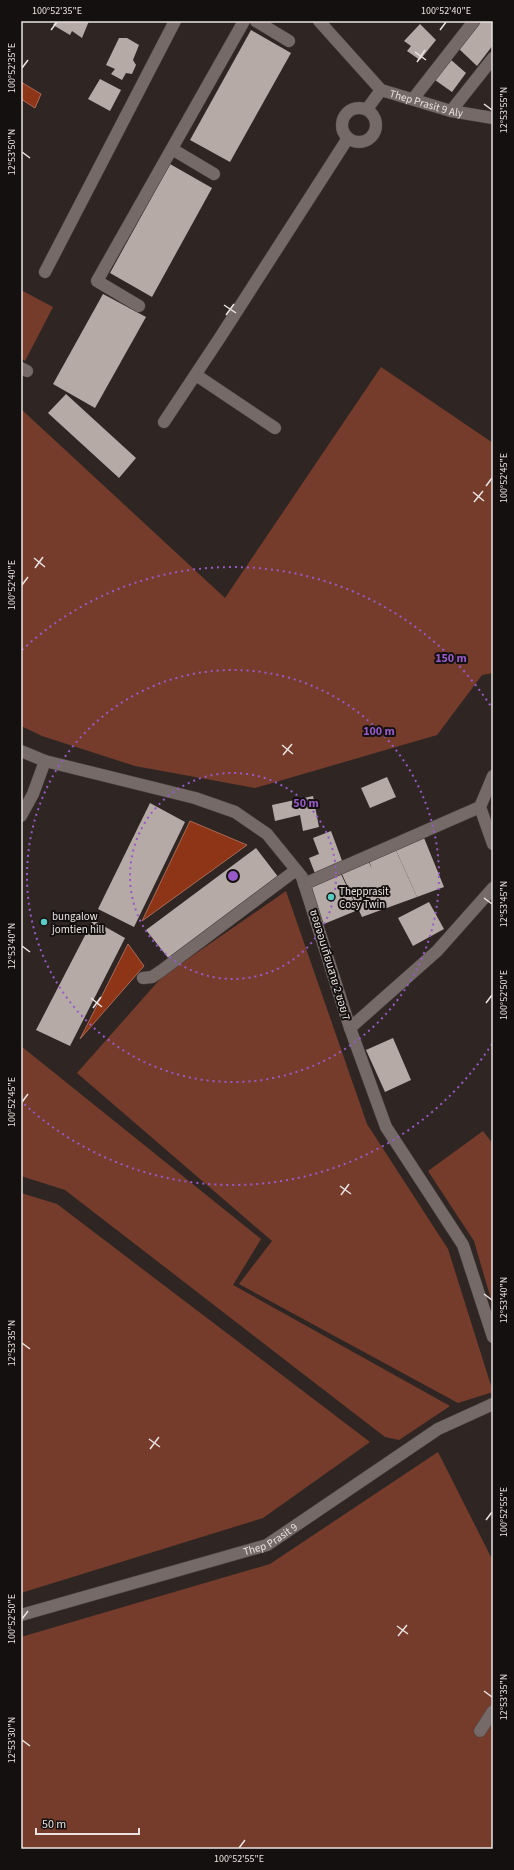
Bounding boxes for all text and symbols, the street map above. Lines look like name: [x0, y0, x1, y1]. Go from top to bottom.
text: 100°52'35"E: [32, 4, 82, 18]
text: 100°52'40"E: [421, 4, 471, 18]
text: 100°52'35"E: [5, 43, 19, 93]
street label: Thep Prasit 9 Aly: [388, 85, 464, 120]
text: 12°53'55"N: [497, 87, 511, 133]
text: 12°53'50"N: [5, 129, 19, 175]
text: 100°52'45"E: [497, 453, 511, 503]
text: 100°52'40"E: [5, 560, 19, 610]
text: 150 m: [435, 650, 467, 667]
text: 100 m: [363, 723, 395, 740]
text: 50 m: [293, 795, 319, 812]
centre of rings: [226, 869, 240, 883]
text: 12°53'45"N: [497, 881, 511, 927]
place label: Thepprasit Cosy Twin: [339, 884, 389, 912]
marker: Thepprasit Cosy Twin: [326, 892, 336, 902]
street label: ซอยจอมเทียนสาย 2 ซอย 7: [306, 908, 354, 1022]
place label: bungalow jomtien hill: [51, 909, 104, 937]
marker: bungalow jomtien hill: [39, 917, 49, 927]
text: 12°53'40"N: [5, 923, 19, 969]
text: 100°52'50"E: [497, 970, 511, 1020]
text: 100°52'45"E: [5, 1077, 19, 1127]
text: 12°53'40"N: [497, 1277, 511, 1323]
text: 12°53'35"N: [5, 1320, 19, 1366]
text: 100°52'55"E: [497, 1487, 511, 1537]
street label: Thep Prasit 9: [241, 1519, 300, 1559]
text: 100°52'50"E: [5, 1594, 19, 1644]
text: 12°53'35"N: [497, 1674, 511, 1720]
text: 12°53'30"N: [5, 1717, 19, 1763]
scale bar: [36, 1810, 139, 1836]
text: 50 m: [42, 1816, 66, 1833]
text: 100°52'55"E: [214, 1852, 264, 1866]

